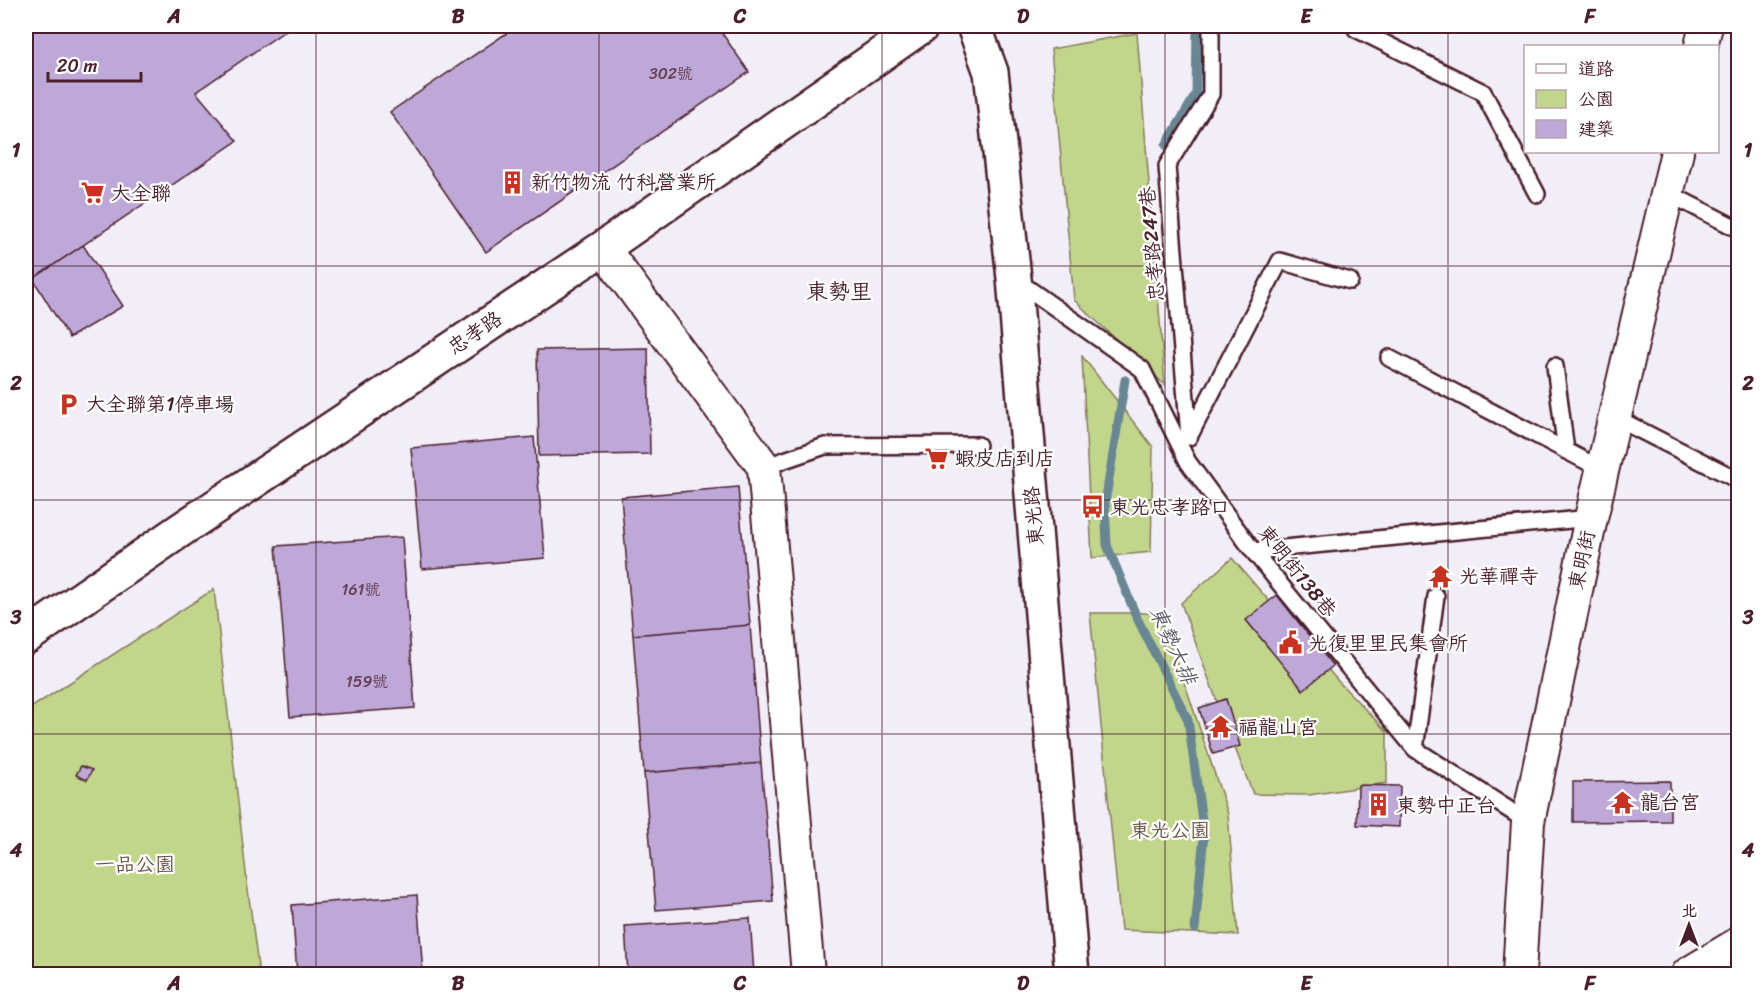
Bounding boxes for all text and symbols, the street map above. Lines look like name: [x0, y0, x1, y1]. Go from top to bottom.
text: A: [166, 0, 181, 34]
text: B: [452, 0, 465, 34]
text: C: [733, 0, 747, 34]
text: D: [1017, 0, 1030, 34]
text: E: [1300, 0, 1313, 34]
text: F: [1584, 0, 1597, 34]
scale bar: [48, 45, 141, 83]
legend: [1524, 45, 1719, 153]
text: 20 m: [57, 50, 97, 82]
text: 道路: [1578, 53, 1614, 85]
house number: 302號: [649, 59, 693, 88]
text: 公園: [1578, 83, 1614, 115]
text: 建築: [1578, 113, 1614, 145]
text: 1: [12, 133, 21, 168]
text: 1: [1744, 133, 1753, 168]
place label: 新竹物流 竹科營業所: [531, 165, 716, 200]
building icon: 新竹物流 竹科營業所: [500, 169, 526, 195]
place label: 大全聯: [111, 176, 171, 211]
supermarket icon: 大全聯: [80, 180, 106, 206]
street label: 忠孝路247巷: [1129, 184, 1174, 303]
district label: 東勢里: [806, 272, 872, 311]
street label: 忠孝路: [440, 301, 510, 364]
text: 2: [9, 366, 22, 401]
text: 2: [1741, 366, 1754, 401]
place label: 大全聯第1停車場: [86, 387, 235, 422]
parking icon: 大全聯第1停車場: [55, 391, 81, 417]
place label: 蝦皮店到店: [955, 441, 1055, 476]
supermarket icon: 蝦皮店到店: [924, 445, 950, 471]
street label: 東光路: [1014, 484, 1054, 547]
place label: 東光忠孝路口: [1110, 490, 1230, 525]
bus stop icon: 東光忠孝路口: [1079, 494, 1105, 520]
street label: 東明街138巷: [1248, 517, 1346, 626]
street label: 東明街: [1559, 527, 1605, 593]
place label: 光華禪寺: [1459, 559, 1539, 594]
temple icon: 光華禪寺: [1428, 563, 1454, 589]
house number: 161號: [342, 575, 380, 604]
water label: 東勢大排: [1138, 599, 1209, 693]
text: 3: [10, 600, 22, 635]
text: 3: [1742, 600, 1754, 635]
place label: 光復里里民集會所: [1308, 626, 1468, 661]
public building icon: 光復里里民集會所: [1277, 630, 1303, 656]
house number: 159號: [346, 667, 388, 696]
place label: 福龍山宮: [1238, 710, 1318, 745]
temple icon: 福龍山宮: [1207, 714, 1233, 740]
place label: 龍台宮: [1640, 785, 1700, 820]
place label: 東勢中正台: [1396, 788, 1496, 823]
temple icon: 龍台宮: [1609, 789, 1635, 815]
building icon: 東勢中正台: [1365, 792, 1391, 818]
park label: 東光公園: [1130, 813, 1210, 848]
text: 4: [9, 833, 23, 868]
text: 4: [1741, 833, 1755, 868]
park label: 一品公園: [95, 847, 175, 882]
north arrow: [1659, 895, 1719, 955]
text: 北: [1681, 896, 1697, 925]
text: A: [166, 966, 181, 1000]
text: B: [452, 966, 465, 1000]
text: C: [733, 966, 747, 1000]
text: D: [1017, 966, 1030, 1000]
text: E: [1300, 966, 1313, 1000]
text: F: [1584, 966, 1597, 1000]

